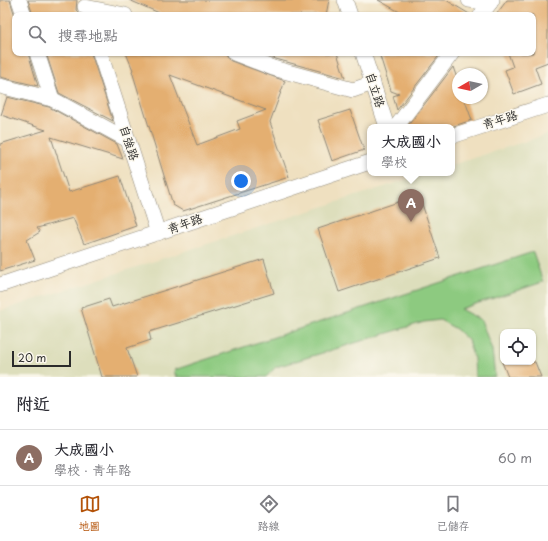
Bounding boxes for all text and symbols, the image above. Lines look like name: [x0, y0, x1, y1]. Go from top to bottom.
search box: [12, 12, 536, 56]
icon: search: [26, 23, 48, 45]
text: 搜尋地點: [58, 23, 118, 46]
north arrow: [452, 68, 488, 104]
street label: 自立路: [362, 70, 390, 110]
street label: 青年路: [480, 105, 520, 133]
street label: 自強路: [116, 123, 144, 163]
popup: [367, 124, 455, 176]
text: 大成國小: [381, 129, 441, 152]
text: 學校: [381, 152, 407, 171]
your location: [231, 171, 251, 191]
pin: A: [398, 189, 424, 222]
street label: 青年路: [165, 209, 205, 237]
map controls: [500, 329, 536, 365]
button: locate: [500, 329, 536, 365]
scale bar: [12, 349, 71, 368]
text: 20 m: [18, 349, 46, 366]
text: 附近: [16, 390, 50, 416]
text: 大成國小: [54, 437, 114, 460]
text: A: [24, 448, 34, 467]
text: 60 m: [498, 448, 532, 467]
text: 學校 · 青年路: [54, 460, 131, 479]
tab: 地圖: [79, 493, 101, 534]
tab: 路線: [258, 493, 280, 534]
tab: 已儲存: [437, 493, 470, 534]

